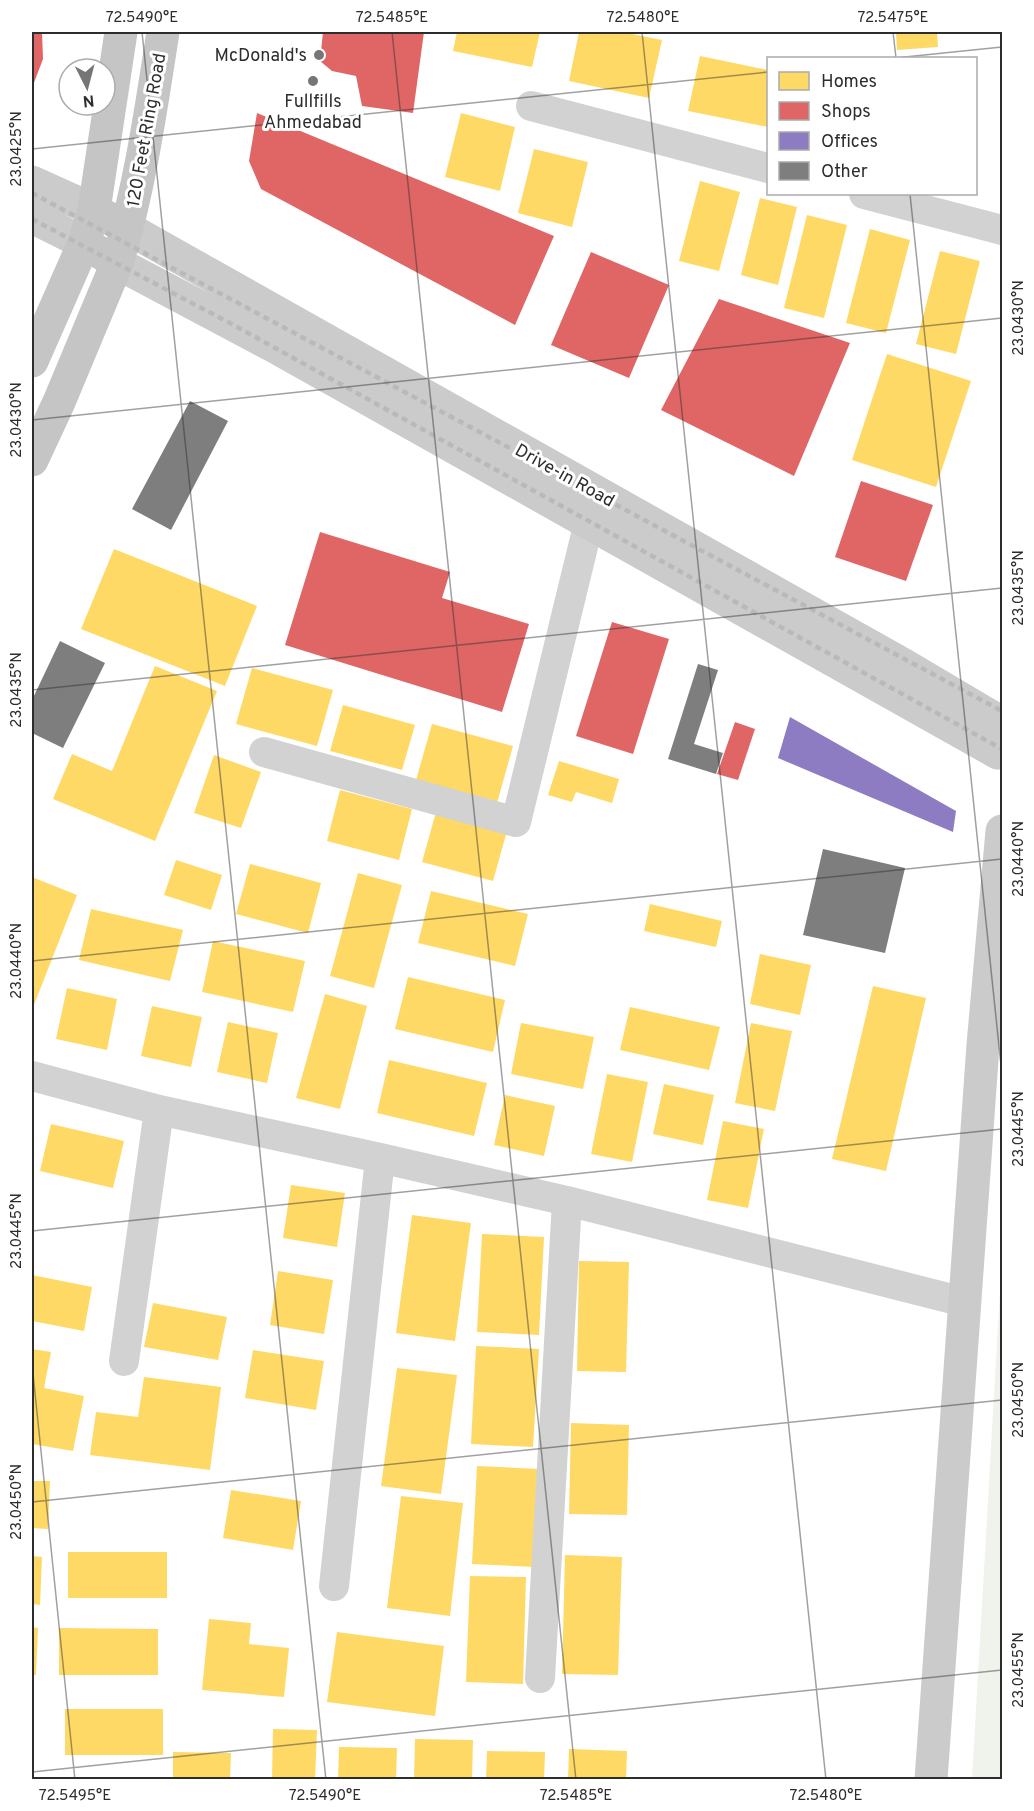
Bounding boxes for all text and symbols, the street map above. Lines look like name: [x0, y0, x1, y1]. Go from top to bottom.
text: 72.5490°E: [106, 9, 178, 28]
text: 72.5485°E: [356, 9, 428, 28]
text: 72.5480°E: [607, 9, 679, 28]
text: 72.5475°E: [857, 9, 929, 28]
place label: McDonald's: [215, 45, 307, 68]
marker: McDonald's: [312, 48, 326, 62]
street label: 120 Feet Ring Road: [123, 52, 172, 209]
north arrow: [57, 57, 117, 117]
legend: [767, 57, 977, 195]
text: Homes: [821, 71, 877, 94]
marker: Fullfills Ahmedabad: [306, 74, 320, 88]
text: N: [82, 89, 95, 110]
place label: Fullfills Ahmedabad: [264, 91, 362, 135]
text: Shops: [821, 101, 871, 124]
text: 23.0425°N: [8, 111, 27, 187]
text: Offices: [821, 131, 878, 154]
text: Other: [821, 161, 868, 184]
text: 23.0430°N: [1010, 280, 1029, 356]
text: 23.0430°N: [8, 382, 27, 458]
street label: Drive-in Road: [510, 439, 618, 513]
text: 23.0435°N: [1010, 550, 1029, 626]
text: 23.0435°N: [8, 652, 27, 728]
text: 23.0440°N: [1010, 821, 1029, 897]
text: 23.0440°N: [8, 923, 27, 999]
text: 23.0445°N: [1010, 1091, 1029, 1167]
text: 23.0445°N: [8, 1193, 27, 1269]
text: 23.0450°N: [1010, 1362, 1029, 1438]
text: 23.0450°N: [8, 1464, 27, 1540]
text: 23.0455°N: [1010, 1632, 1029, 1708]
text: 72.5495°E: [39, 1787, 111, 1806]
text: 72.5490°E: [289, 1787, 361, 1806]
text: 72.5485°E: [540, 1787, 612, 1806]
text: 72.5480°E: [790, 1787, 862, 1806]

